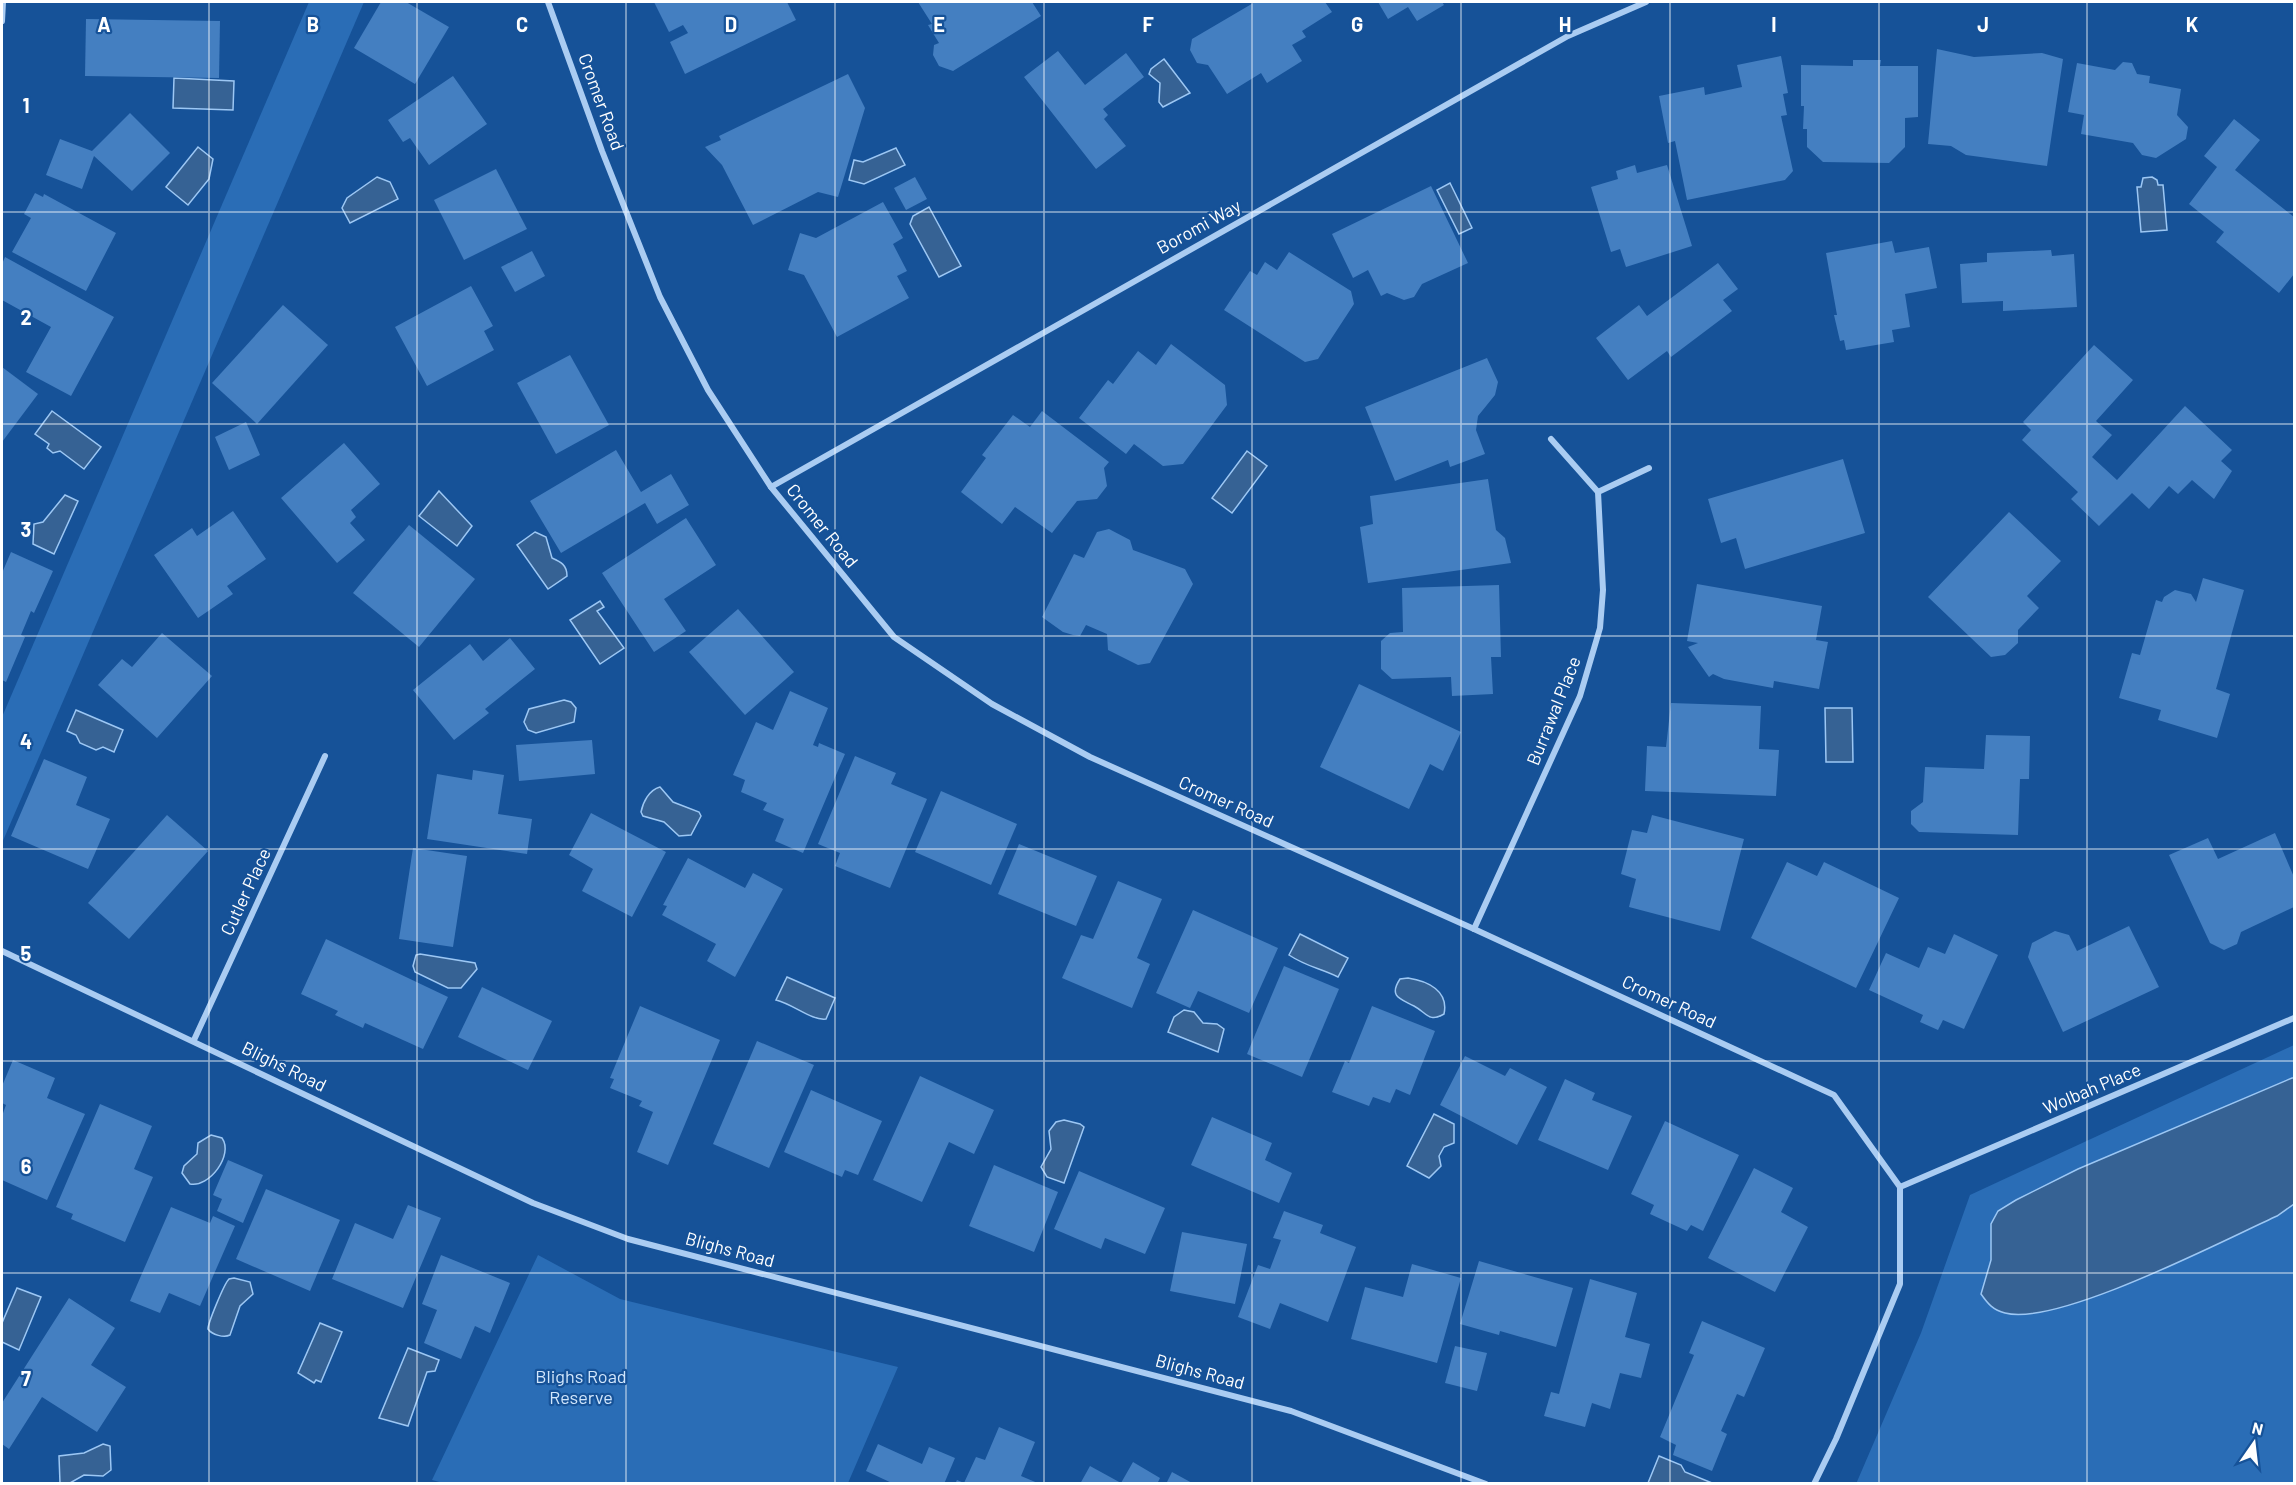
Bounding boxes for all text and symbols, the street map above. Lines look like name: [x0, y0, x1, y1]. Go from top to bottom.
text: A: [97, 12, 111, 36]
text: B: [307, 12, 319, 36]
text: C: [516, 12, 528, 36]
text: D: [725, 12, 737, 36]
text: E: [933, 12, 945, 36]
text: F: [1142, 12, 1154, 36]
text: G: [1351, 12, 1363, 36]
text: H: [1559, 12, 1571, 36]
text: I: [1771, 12, 1777, 36]
text: J: [1977, 12, 1989, 36]
text: K: [2186, 12, 2199, 36]
street label: Cromer Road: [574, 50, 630, 153]
text: 1: [22, 93, 30, 117]
street label: Boromi Way: [1153, 194, 1244, 258]
text: 2: [20, 305, 32, 329]
street label: Cromer Road: [782, 479, 863, 572]
text: 3: [21, 517, 31, 541]
street label: Burrawal Place: [1521, 653, 1585, 768]
text: 4: [20, 729, 32, 753]
street label: Cromer Road: [1176, 770, 1277, 832]
street label: Cutler Place: [215, 844, 275, 939]
text: 5: [21, 941, 32, 965]
street label: Cromer Road: [1619, 970, 1720, 1033]
street label: Blighs Road: [239, 1036, 330, 1096]
street label: Wolbah Place: [2039, 1058, 2144, 1119]
text: 6: [21, 1154, 32, 1178]
street label: Blighs Road: [683, 1227, 777, 1271]
street label: Blighs Road: [1153, 1349, 1247, 1393]
park label: Blighs Road Reserve: [535, 1365, 627, 1408]
text: 7: [21, 1366, 31, 1390]
north arrow: [2224, 1413, 2284, 1473]
text: N: [2250, 1417, 2265, 1438]

